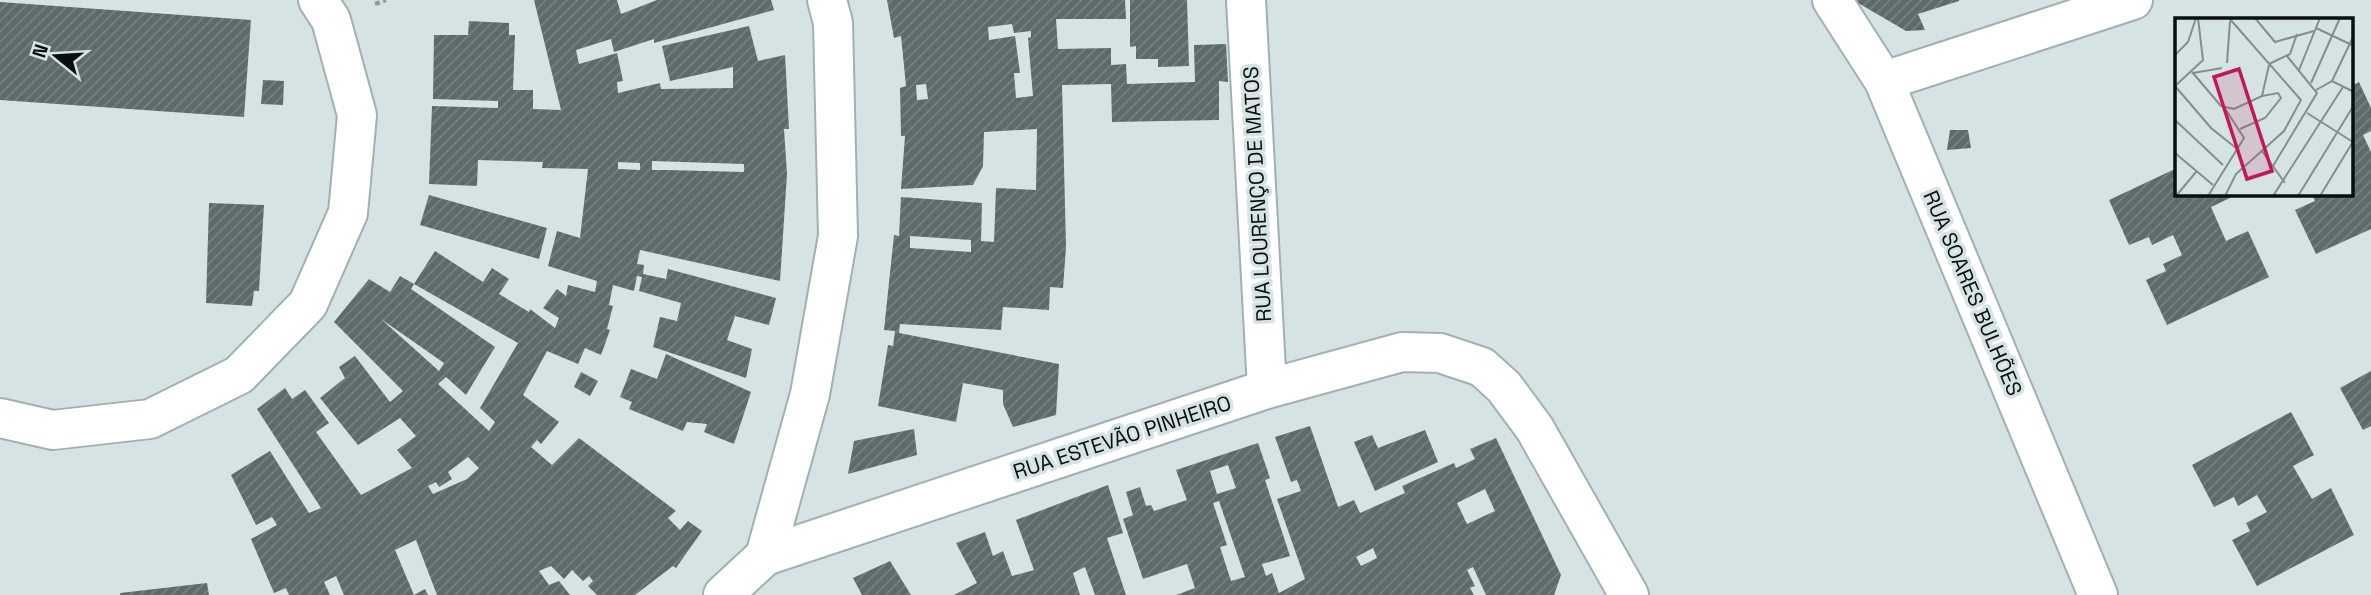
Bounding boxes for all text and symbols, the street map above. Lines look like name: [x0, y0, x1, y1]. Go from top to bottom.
inset map: [2175, 18, 2354, 196]
north arrow: [21, 21, 91, 91]
text: N: [26, 41, 54, 61]
street label: RUA LOURENÇO DE MATOS: [1237, 66, 1277, 322]
street label: RUA SOARES BULHÕES: [1918, 186, 2028, 400]
street label: RUA ESTEVÃO PINHEIRO: [1010, 389, 1234, 485]

